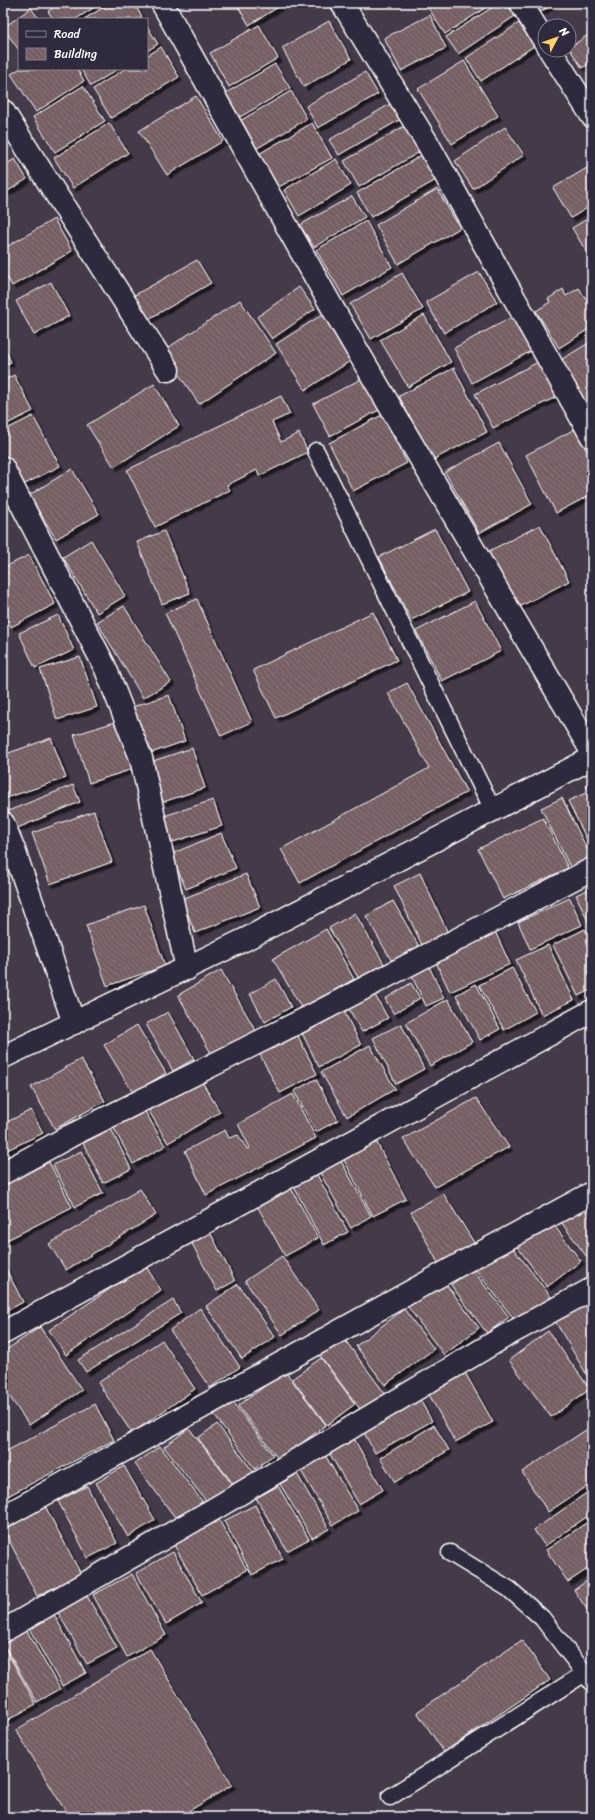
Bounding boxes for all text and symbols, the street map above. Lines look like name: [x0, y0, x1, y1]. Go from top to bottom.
legend: [18, 18, 148, 70]
north arrow: [537, 18, 577, 58]
text: N: [554, 22, 574, 41]
text: Road: [54, 23, 81, 45]
text: Building: [54, 43, 97, 65]

